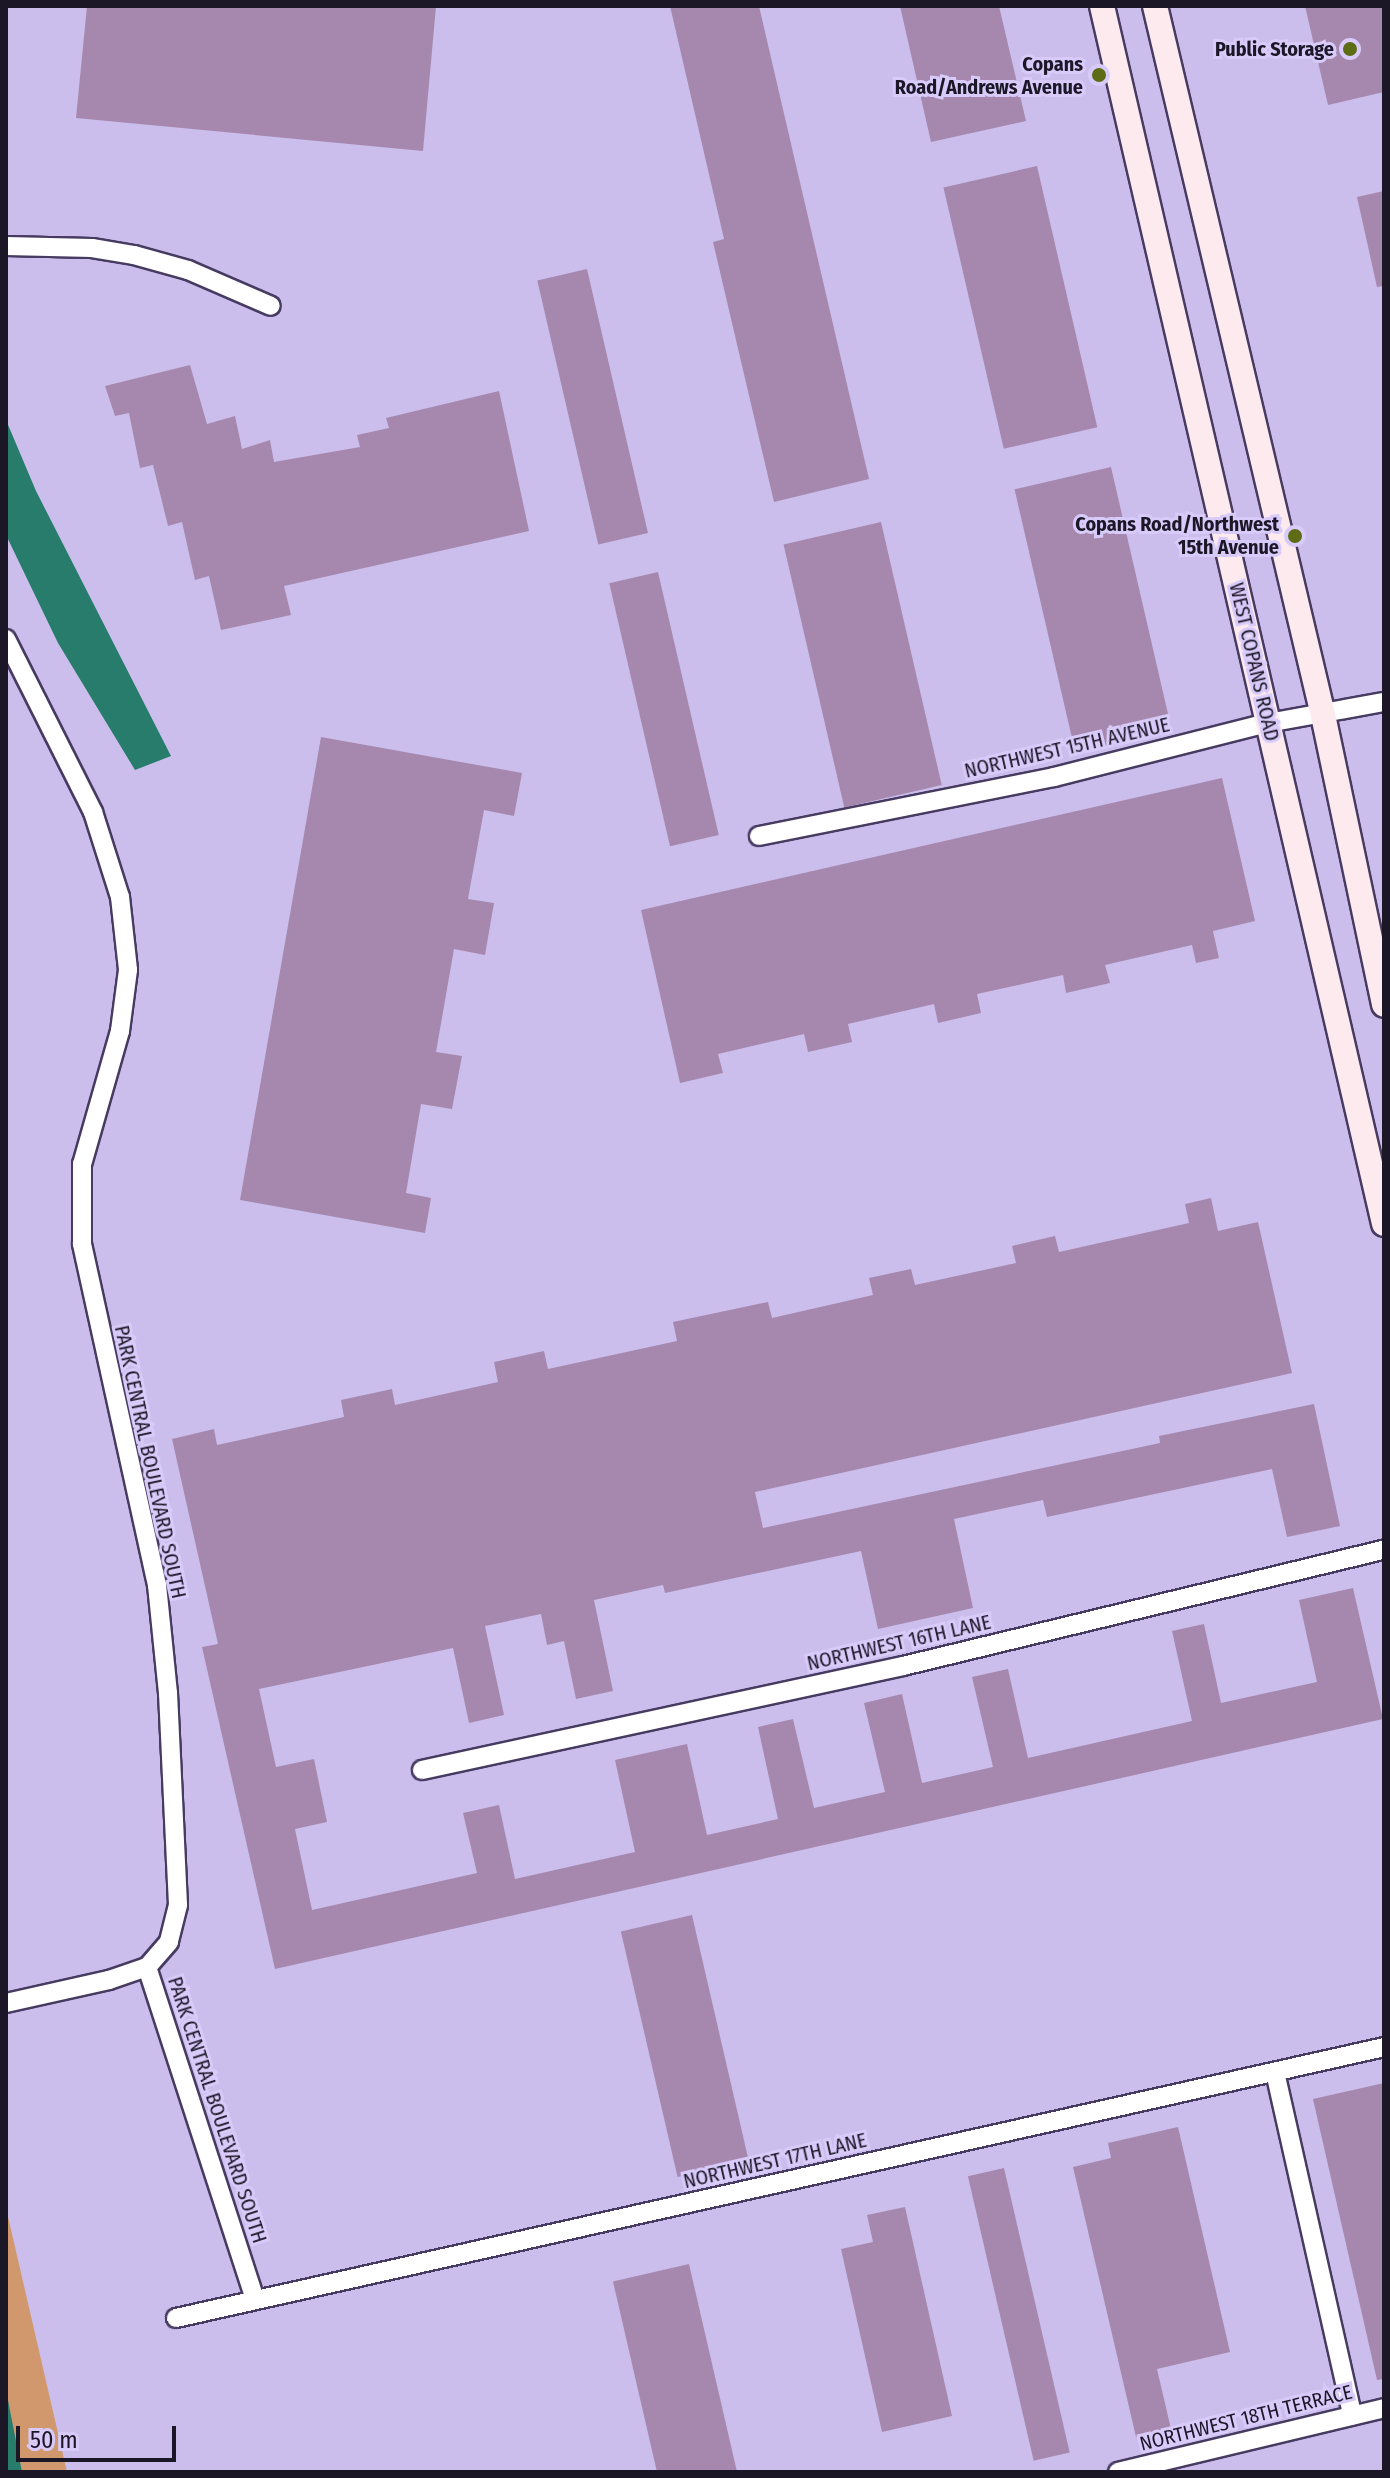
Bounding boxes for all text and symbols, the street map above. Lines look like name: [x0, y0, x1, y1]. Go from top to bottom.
place label: Public Storage: [1215, 37, 1334, 61]
marker: Public Storage: [1341, 40, 1359, 58]
place label: Copans Road/Andrews Avenue: [895, 52, 1083, 99]
marker: Copans Road/Andrews Avenue: [1090, 66, 1108, 84]
place label: Copans Road/Northwest 15th Avenue: [1075, 512, 1279, 559]
marker: Copans Road/Northwest 15th Avenue: [1286, 527, 1304, 545]
street label: WEST COPANS ROAD: [1224, 581, 1284, 743]
street label: NORTHWEST 15TH AVENUE: [962, 713, 1172, 783]
street label: PARK CENTRAL BOULEVARD SOUTH: [109, 1323, 191, 1601]
street label: NORTHWEST 16TH LANE: [805, 1610, 993, 1676]
street label: PARK CENTRAL BOULEVARD SOUTH: [163, 1974, 271, 2246]
street label: NORTHWEST 17TH LANE: [681, 2128, 869, 2194]
street label: NORTHWEST 18TH TERRACE: [1137, 2380, 1355, 2456]
scale bar: [20, 2410, 180, 2460]
text: 50 m: [30, 2426, 78, 2454]

